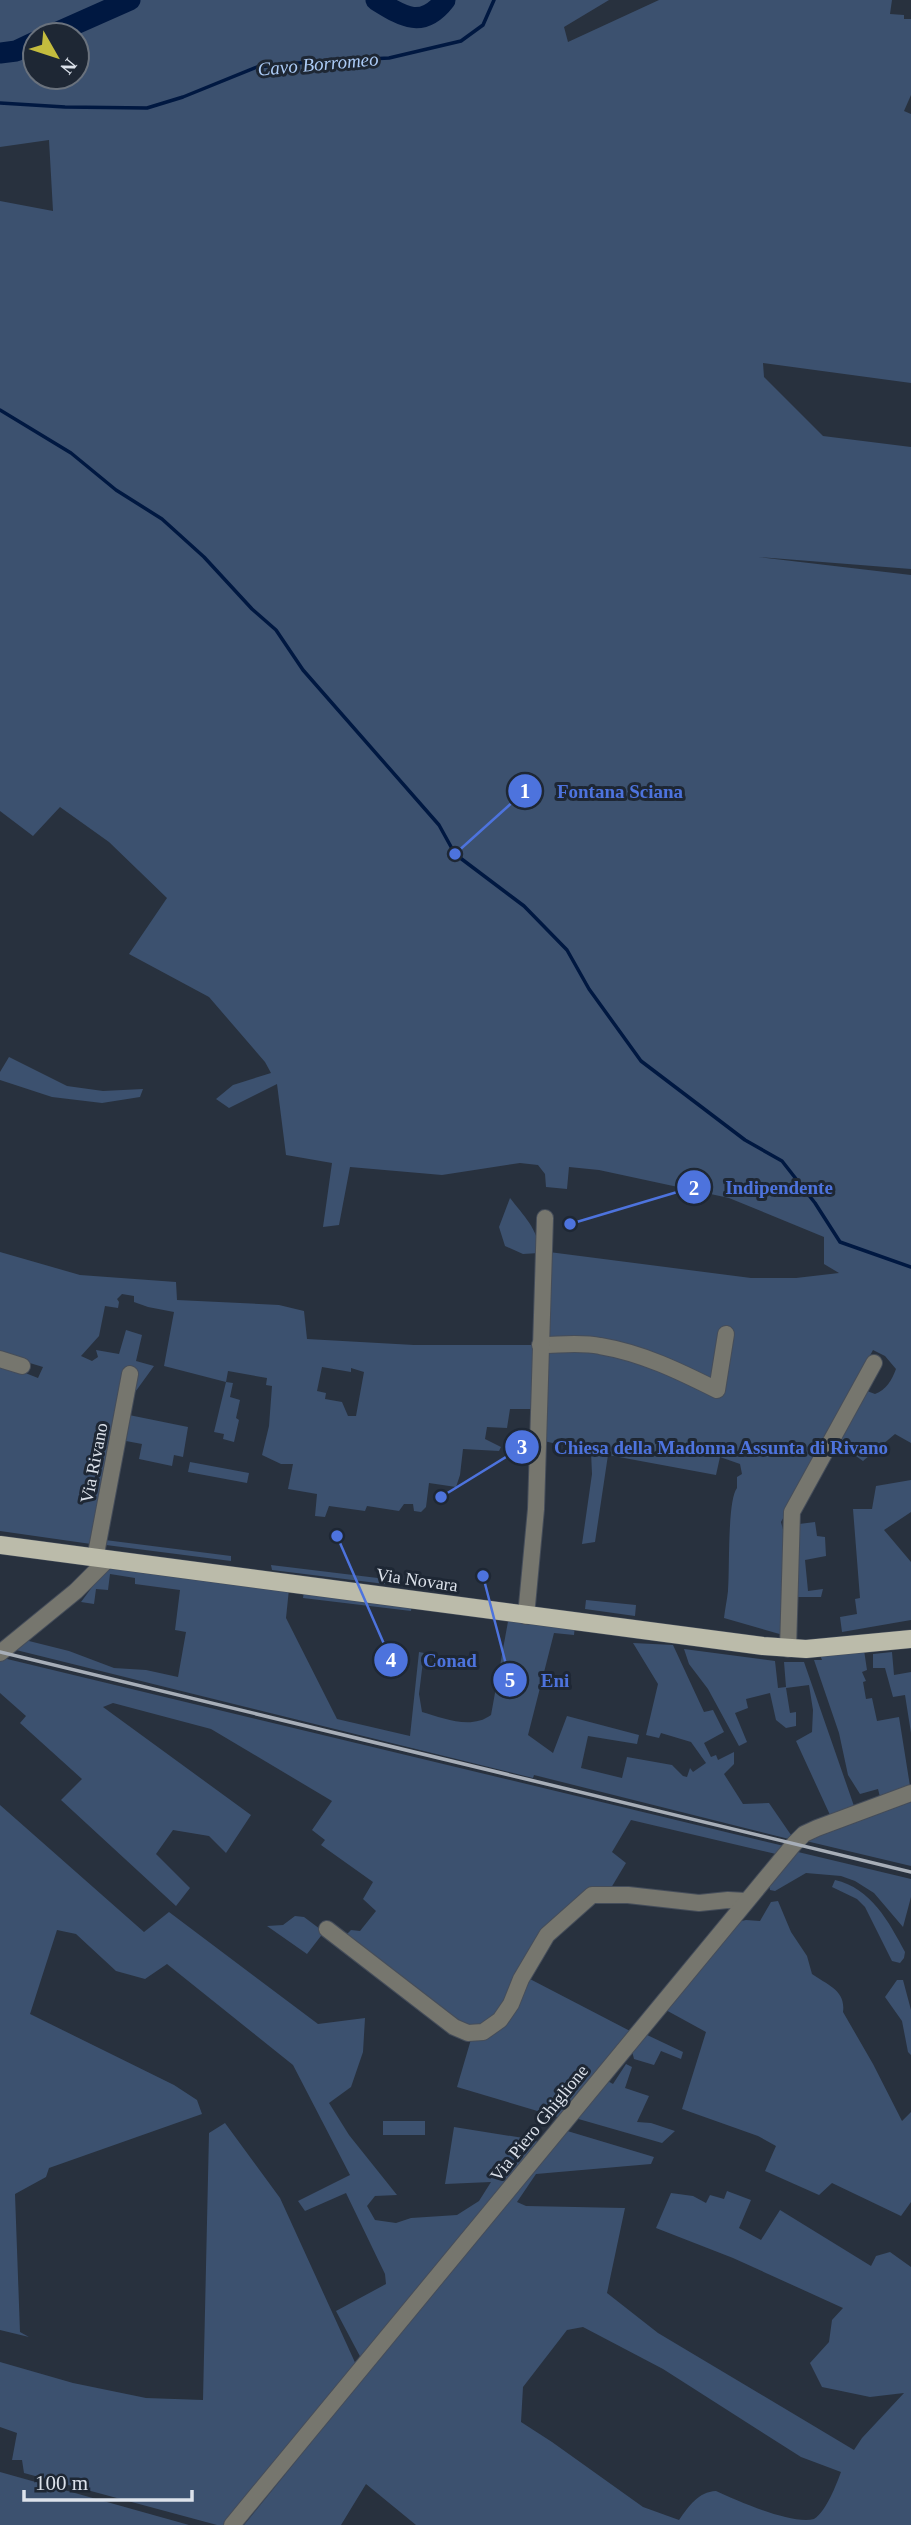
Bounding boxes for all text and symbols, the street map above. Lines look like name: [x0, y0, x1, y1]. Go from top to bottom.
north arrow: [21, 21, 91, 91]
water label: Cavo Borromeo: [257, 48, 379, 80]
text: N: [56, 54, 81, 79]
callout: Fontana Sciana: [508, 771, 697, 811]
text: 1: [520, 779, 530, 803]
text: Fontana Sciana: [557, 781, 684, 802]
callout: Indipendente: [676, 1167, 847, 1207]
text: 2: [689, 1176, 699, 1200]
text: Indipendente: [725, 1177, 833, 1198]
street label: Via Rivano: [76, 1421, 112, 1505]
callout: Chiesa della Madonna Assunta di Rivano: [505, 1427, 903, 1467]
text: 3: [517, 1435, 527, 1459]
text: Chiesa della Madonna Assunta di Rivano: [554, 1437, 888, 1458]
street label: Via Novara: [375, 1564, 459, 1596]
callout: Conad: [374, 1640, 491, 1680]
text: 4: [386, 1648, 397, 1672]
text: Conad: [423, 1650, 477, 1671]
callout: Eni: [492, 1660, 584, 1700]
text: 5: [505, 1668, 515, 1692]
text: Eni: [541, 1670, 569, 1691]
street label: Via Piero Ghiglione: [486, 2061, 592, 2185]
scale bar: [24, 2458, 192, 2502]
text: 100 m: [35, 2471, 88, 2495]

